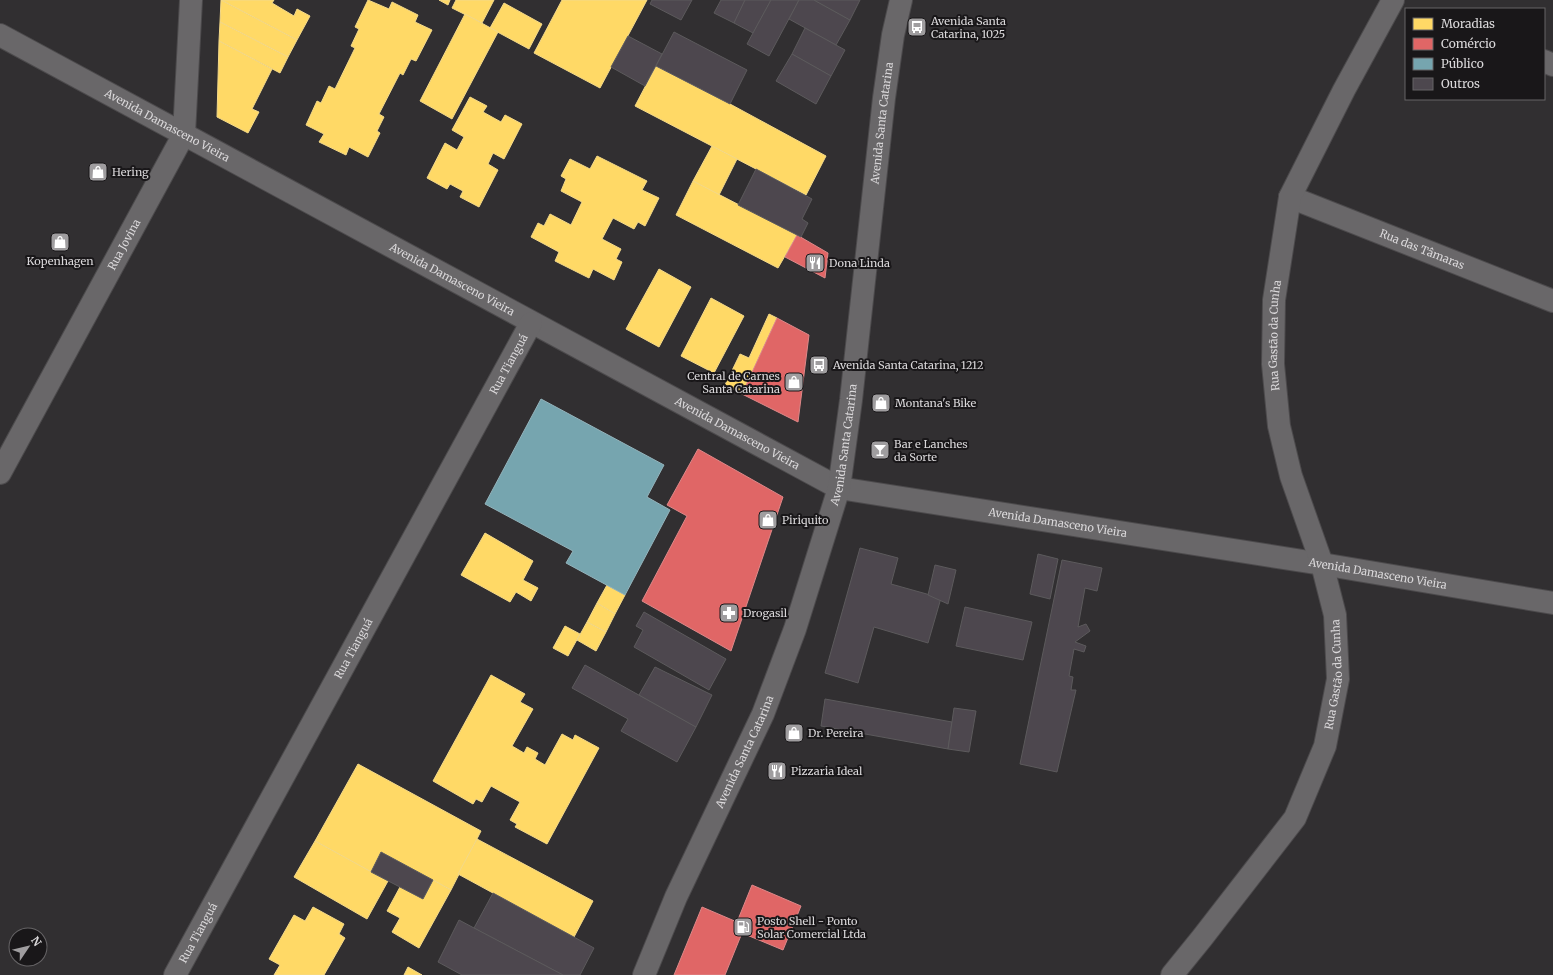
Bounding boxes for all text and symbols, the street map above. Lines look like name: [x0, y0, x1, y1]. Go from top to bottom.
legend: [1405, 8, 1545, 100]
place label: Avenida Santa Catarina, 1025: [930, 14, 1006, 41]
bus stop icon: Avenida Santa Catarina, 1025: [906, 16, 928, 38]
text: Moradias: [1441, 16, 1495, 31]
text: Comércio: [1441, 36, 1496, 51]
text: Público: [1441, 56, 1484, 71]
street label: Avenida Santa Catarina: [868, 61, 896, 186]
text: Outros: [1441, 76, 1480, 91]
street label: Avenida Damasceno Vieira: [101, 85, 232, 165]
shop icon: Hering: [87, 161, 109, 183]
place label: Hering: [112, 165, 149, 179]
street label: Rua Jovina: [104, 216, 144, 273]
street label: Rua das Tâmaras: [1378, 226, 1467, 272]
shop icon: Kopenhagen: [49, 231, 71, 253]
street label: Avenida Damasceno Vieira: [387, 239, 517, 319]
restaurant icon: Dona Linda: [804, 252, 826, 274]
place label: Kopenhagen: [27, 254, 94, 268]
place label: Dona Linda: [829, 256, 890, 270]
street label: Rua Gastão da Cunha: [1266, 279, 1284, 392]
street label: Rua Tianguá: [486, 331, 531, 397]
bus stop icon: Avenida Santa Catarina, 1212: [808, 354, 830, 376]
place label: Avenida Santa Catarina, 1212: [832, 358, 983, 372]
place label: Central de Carnes Santa Catarina: [687, 369, 780, 396]
shop icon: Central de Carnes Santa Catarina: [783, 371, 805, 393]
street label: Avenida Santa Catarina: [827, 383, 860, 508]
shop icon: Montana's Bike: [870, 392, 892, 414]
street label: Avenida Damasceno Vieira: [672, 393, 802, 473]
place label: Montana's Bike: [895, 396, 976, 410]
place label: Bar e Lanches da Sorte: [894, 437, 968, 464]
bar icon: Bar e Lanches da Sorte: [869, 439, 891, 461]
street label: Avenida Damasceno Vieira: [987, 504, 1128, 540]
shop icon: Piriquito: [757, 509, 779, 531]
place label: Piriquito: [782, 513, 829, 527]
street label: Avenida Damasceno Vieira: [1307, 555, 1448, 592]
pharmacy icon: Drogasil: [718, 602, 740, 624]
place label: Drogasil: [743, 606, 788, 620]
street label: Rua Tianguá: [331, 616, 375, 681]
street label: Rua Gastão da Cunha: [1321, 619, 1345, 731]
street label: Avenida Santa Catarina: [712, 693, 776, 811]
shop icon: Dr. Pereira: [783, 722, 805, 744]
place label: Dr. Pereira: [808, 726, 863, 740]
restaurant icon: Pizzaria Ideal: [766, 760, 788, 782]
place label: Pizzaria Ideal: [791, 764, 863, 778]
street label: Rua Tianguá: [176, 900, 220, 966]
place label: Posto Shell - Ponto Solar Comercial Ltda: [757, 914, 866, 941]
fuel station icon: Posto Shell - Ponto Solar Comercial Ltda: [732, 916, 754, 938]
north arrow: [8, 927, 48, 967]
text: N: [28, 934, 45, 949]

